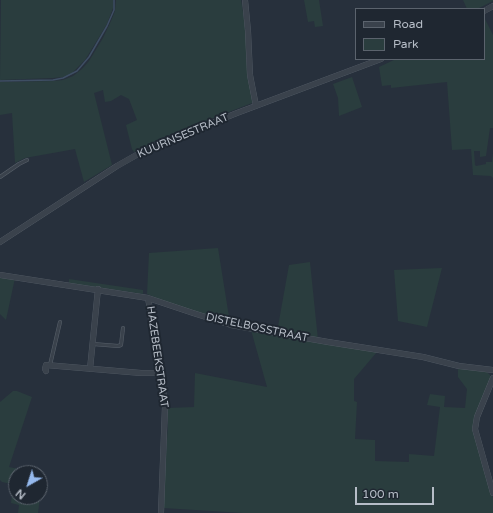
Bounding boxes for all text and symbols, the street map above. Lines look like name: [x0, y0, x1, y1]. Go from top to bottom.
legend: [355, 8, 485, 60]
text: Road: [393, 17, 423, 31]
text: Park: [393, 37, 419, 51]
street label: KUURNSESTRAAT: [135, 111, 231, 161]
street label: HAZEBEEKSTRAAT: [143, 305, 171, 409]
street label: DISTELBOSSTRAAT: [205, 311, 309, 345]
north arrow: [8, 465, 48, 505]
scale bar: [357, 479, 436, 505]
text: N: [13, 486, 28, 502]
text: 100 m: [362, 487, 399, 501]

